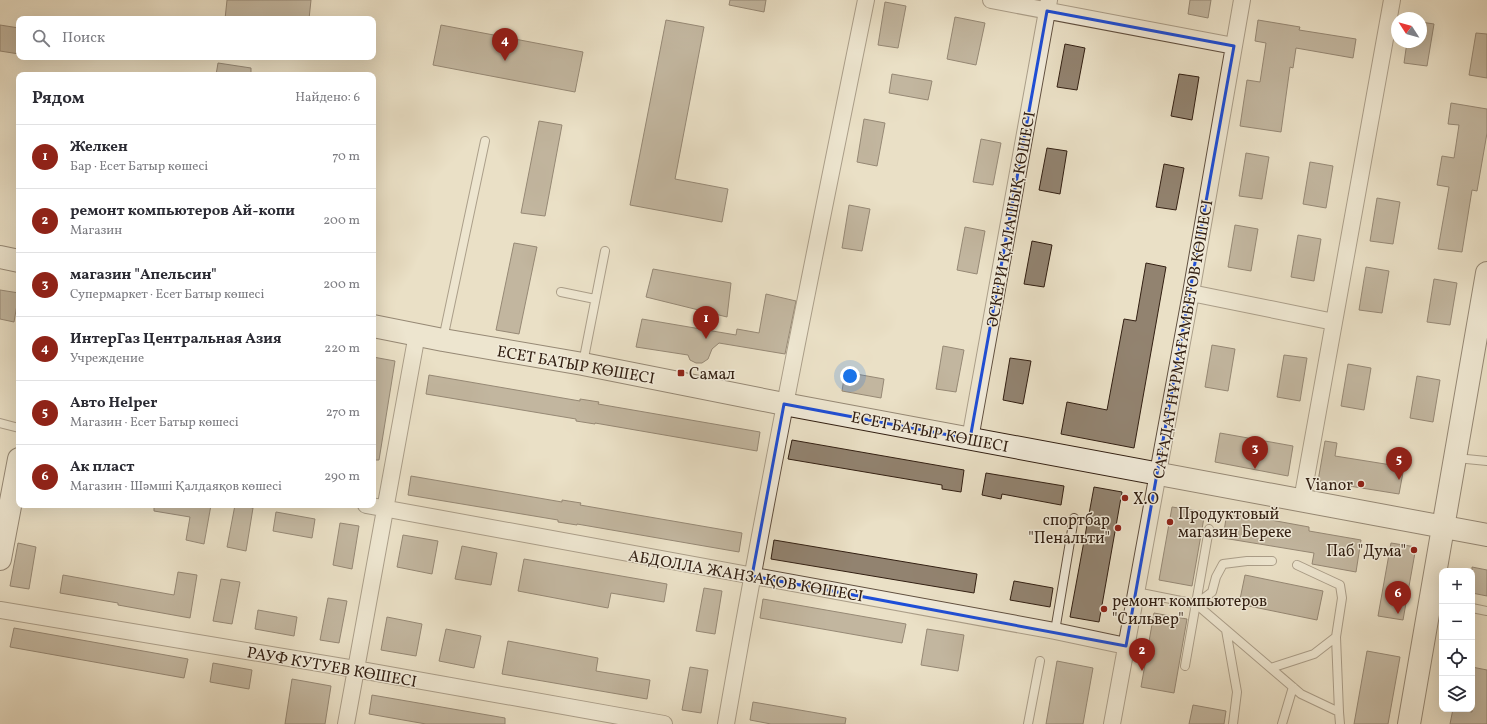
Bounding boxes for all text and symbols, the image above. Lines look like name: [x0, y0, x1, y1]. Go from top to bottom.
north arrow: [1391, 12, 1427, 48]
search box: [16, 16, 376, 60]
icon: search: [30, 27, 52, 49]
text: Поиск: [62, 28, 105, 49]
pin: 4: [492, 28, 518, 61]
text: Рядом: [32, 87, 85, 110]
text: Найдено: 6: [295, 89, 360, 107]
street label: ӘСКЕРИ ҚАЛАШЫҚ КӨШЕСІ: [982, 110, 1042, 329]
text: Желкен: [70, 137, 128, 158]
text: 1: [42, 148, 48, 166]
text: 70 m: [332, 148, 360, 166]
text: Бар · Есет Батыр көшесі: [70, 158, 208, 176]
street label: САҒАДАТ НҰРМАҒАМБЕТОВ КӨШЕСІ: [1149, 198, 1219, 481]
text: ремонт компьютеров Ай-копи: [70, 201, 295, 222]
text: 2: [42, 212, 48, 230]
text: 200 m: [323, 212, 360, 230]
text: Магазин: [70, 222, 122, 240]
text: магазин "Апельсин": [70, 265, 217, 286]
text: 3: [42, 276, 48, 294]
text: 200 m: [323, 276, 360, 294]
text: Супермаркет · Есет Батыр көшесі: [70, 286, 264, 304]
pin: 1: [693, 306, 719, 339]
text: ИнтерГаз Центральная Азия: [70, 329, 281, 350]
text: 4: [41, 340, 49, 358]
text: 220 m: [324, 340, 360, 358]
street label: ЕСЕТ БАТЫР КӨШЕСІ: [495, 341, 656, 391]
text: Учреждение: [70, 350, 144, 368]
place label: Самал: [689, 364, 735, 386]
your location: [840, 366, 860, 386]
marker: Самал: [676, 368, 686, 378]
text: Авто Helper: [70, 393, 157, 414]
text: 5: [42, 404, 48, 422]
text: 270 m: [326, 404, 360, 422]
street label: ЕСЕТ БАТЫР КӨШЕСІ: [849, 407, 1010, 459]
text: Магазин · Есет Батыр көшесі: [70, 414, 239, 432]
pin: 3: [1242, 436, 1268, 469]
pin: 5: [1386, 447, 1412, 480]
text: Ак пласт: [70, 457, 134, 478]
text: 6: [41, 468, 49, 486]
text: 290 m: [324, 468, 360, 486]
place label: Vianor: [1305, 475, 1353, 497]
text: Магазин · Шәмші Қалдаяқов көшесі: [70, 478, 282, 496]
marker: Vianor: [1356, 479, 1366, 489]
place label: X.O: [1133, 489, 1159, 511]
marker: X.O: [1120, 493, 1130, 503]
place label: Продуктовый магазин Береке: [1178, 504, 1292, 544]
place label: спортбар "Пенальти": [1028, 510, 1110, 550]
marker: Продуктовый магазин Береке: [1165, 517, 1175, 527]
marker: спортбар "Пенальти": [1113, 523, 1123, 533]
place label: Паб "Дума": [1326, 541, 1406, 563]
street label: АБДОЛЛА ЖАНЗАҚОВ КӨШЕСІ: [626, 545, 865, 608]
marker: Паб "Дума": [1409, 545, 1419, 555]
map controls: [1439, 568, 1475, 712]
button: +: [1439, 568, 1475, 604]
pin: 6: [1385, 581, 1411, 614]
place label: ремонт компьютеров "Сильвер": [1112, 591, 1267, 631]
marker: ремонт компьютеров "Сильвер": [1099, 604, 1109, 614]
button: −: [1439, 604, 1475, 640]
pin: 2: [1129, 638, 1155, 671]
button: locate: [1439, 640, 1475, 676]
street label: РАУФ КУТУЕВ КӨШЕСІ: [245, 642, 418, 694]
button: layers: [1439, 676, 1475, 712]

